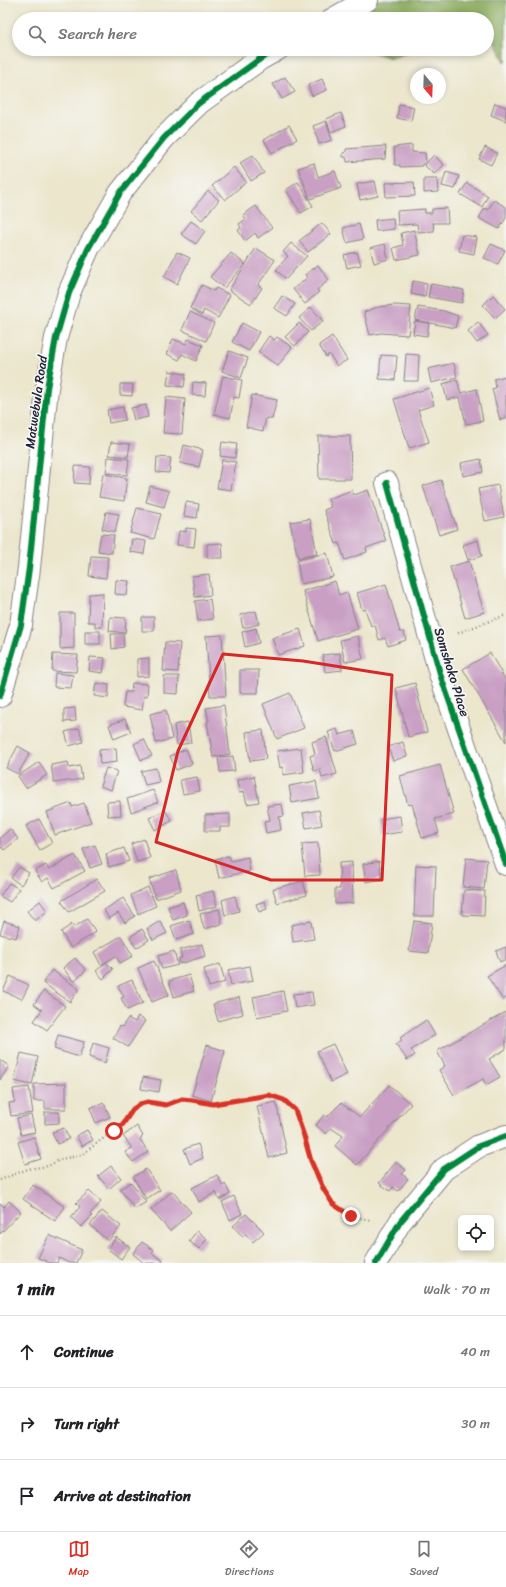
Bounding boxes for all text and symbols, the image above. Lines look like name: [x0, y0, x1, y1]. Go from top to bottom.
search box: [12, 12, 494, 56]
text: Search here: [58, 21, 137, 47]
icon: search: [26, 23, 48, 45]
north arrow: [410, 68, 446, 104]
street label: Matwebula Road: [18, 353, 54, 450]
street label: Somshoko Place: [428, 625, 477, 720]
route start: [105, 1122, 123, 1140]
route end: [342, 1207, 360, 1225]
map controls: [458, 1215, 494, 1251]
button: locate: [458, 1215, 494, 1251]
text: 1 min: [16, 1274, 55, 1304]
text: Walk · 70 m: [424, 1278, 490, 1301]
text: Continue: [54, 1339, 114, 1365]
text: 40 m: [460, 1340, 490, 1363]
icon: ahead: [16, 1341, 38, 1363]
text: Turn right: [54, 1411, 119, 1437]
text: 30 m: [461, 1412, 490, 1435]
icon: right: [16, 1413, 38, 1435]
text: Arrive at destination: [54, 1483, 191, 1509]
icon: arrive: [16, 1485, 38, 1507]
tab: Map: [68, 1538, 90, 1581]
tab: Directions: [225, 1538, 274, 1581]
tab: Saved: [409, 1538, 438, 1581]

